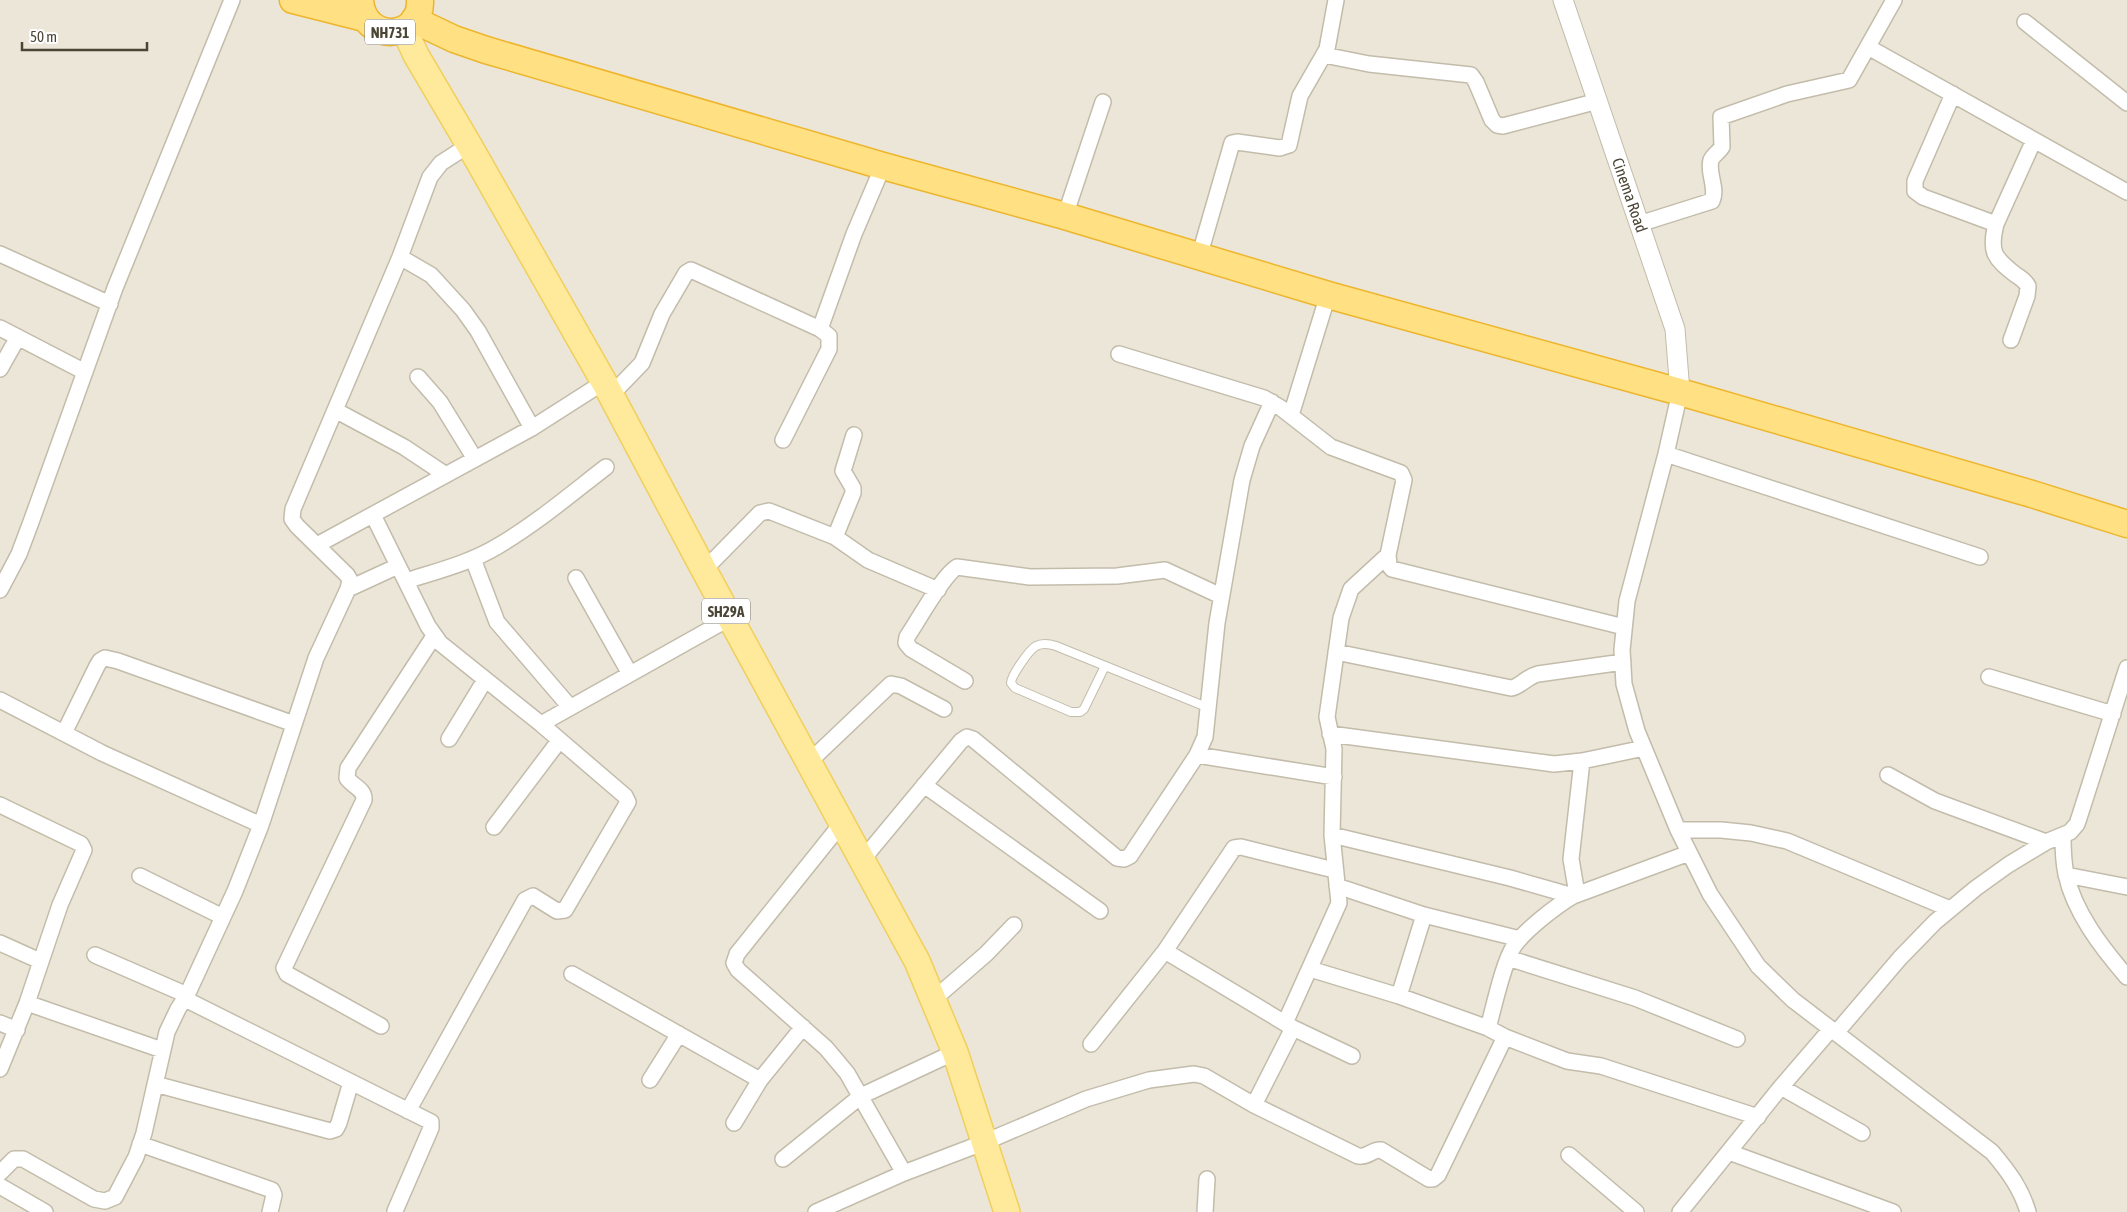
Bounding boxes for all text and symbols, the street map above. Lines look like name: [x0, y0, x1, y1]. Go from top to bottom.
scale bar: [22, 20, 148, 52]
road number: NH731: [365, 20, 415, 44]
text: 50 m: [30, 28, 57, 45]
street label: Cinema Road: [1609, 155, 1651, 235]
road number: SH29A: [702, 598, 750, 624]

